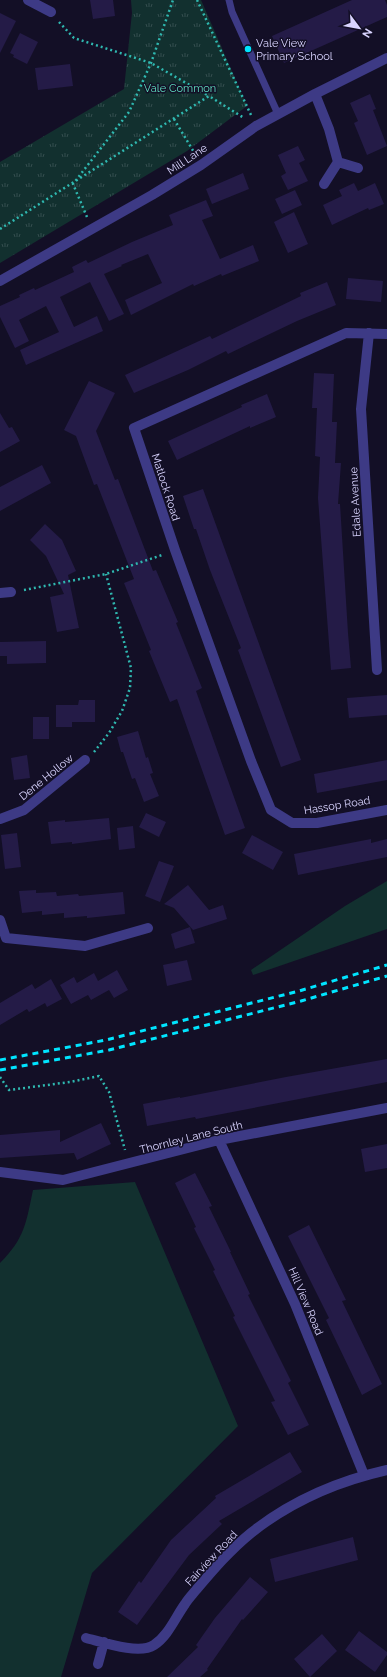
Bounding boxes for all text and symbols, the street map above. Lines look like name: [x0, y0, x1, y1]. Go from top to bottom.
north arrow: [339, 8, 379, 48]
text: N: [359, 26, 375, 40]
place label: Vale View Primary School: [256, 37, 333, 63]
marker: Vale View Primary School: [243, 44, 253, 54]
park label: Vale Common: [144, 82, 216, 95]
street label: Mill Lane: [165, 141, 210, 178]
street label: Matlock Road: [149, 452, 183, 523]
street label: Edale Avenue: [347, 466, 364, 537]
street label: Dene Hollow: [17, 752, 76, 803]
street label: Hassop Road: [303, 794, 371, 817]
street label: Thornley Lane South: [138, 1118, 244, 1157]
street label: Hill View Road: [285, 1265, 326, 1337]
street label: Fairview Road: [183, 1528, 240, 1589]

